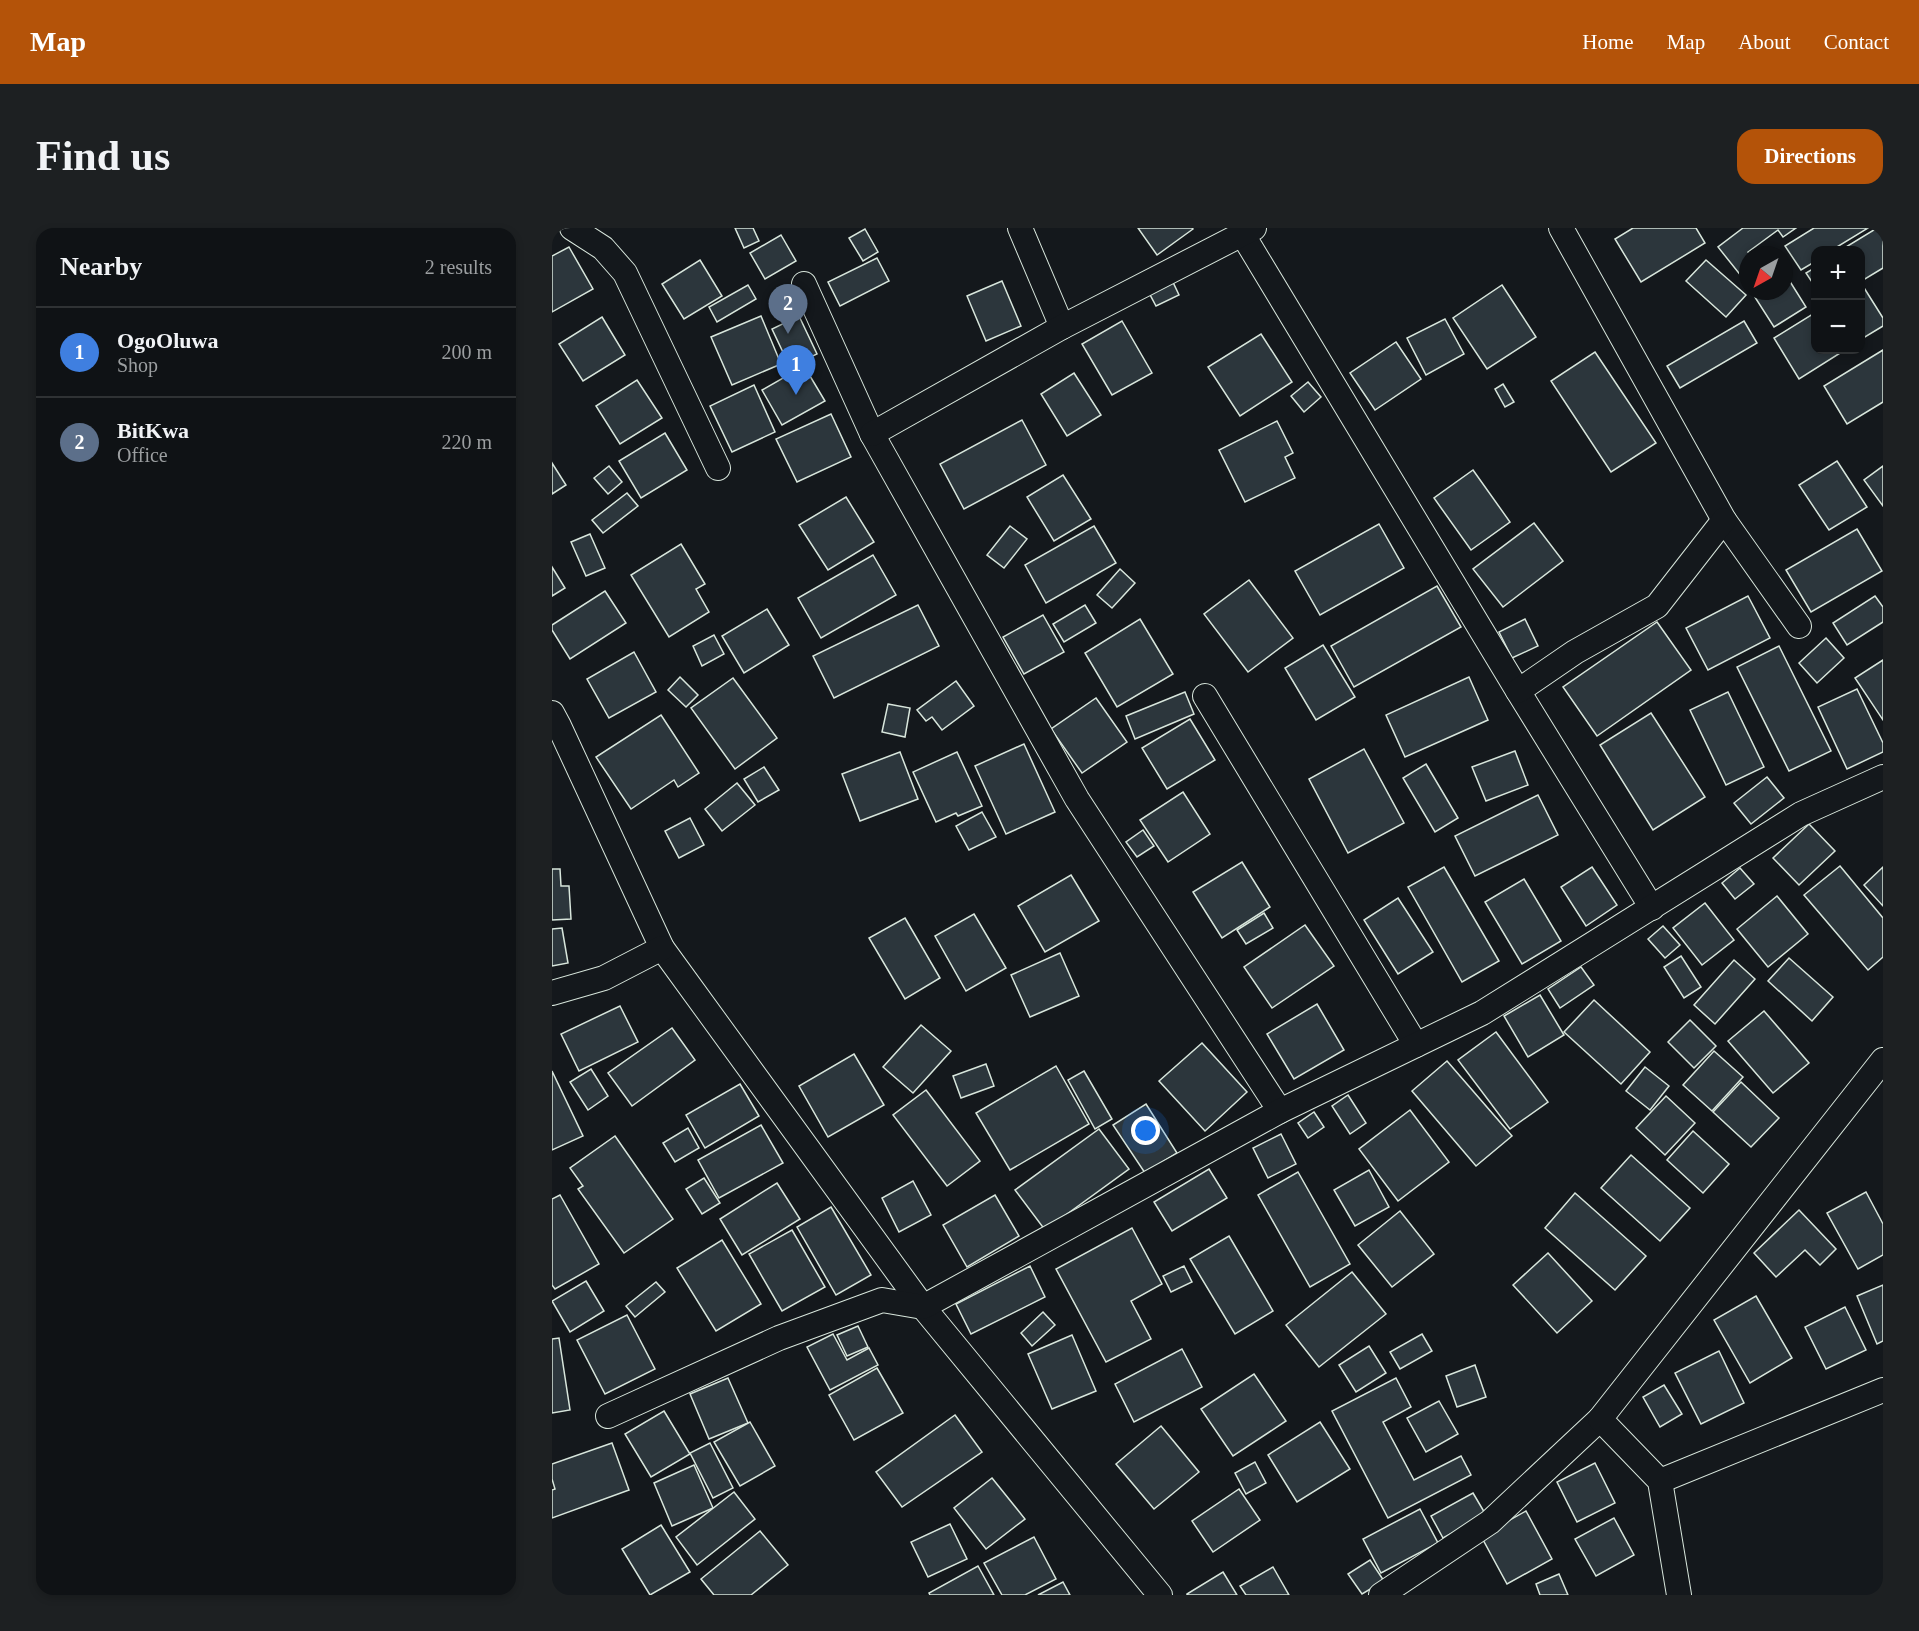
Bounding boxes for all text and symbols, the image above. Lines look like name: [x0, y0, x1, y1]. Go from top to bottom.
text: Map: [30, 26, 86, 57]
text: Home: [1582, 30, 1634, 54]
text: Map: [1667, 30, 1705, 54]
text: About: [1738, 30, 1791, 54]
text: Contact: [1824, 30, 1889, 54]
button: Directions: [1737, 129, 1883, 184]
text: Find us: [36, 133, 170, 179]
north arrow: [1739, 246, 1793, 300]
map controls: [1811, 246, 1865, 354]
button: +: [1811, 246, 1865, 300]
text: Nearby: [60, 252, 142, 281]
text: 2 results: [425, 256, 492, 278]
pin: 2: [768, 285, 808, 334]
button: −: [1811, 300, 1865, 354]
text: OgoOluwa: [117, 328, 218, 353]
text: 1: [75, 341, 85, 363]
text: 200 m: [441, 341, 492, 363]
pin: 1: [776, 346, 816, 395]
text: Shop: [117, 354, 158, 376]
text: BitKwa: [117, 418, 189, 443]
text: 2: [75, 431, 85, 453]
text: 220 m: [441, 431, 492, 453]
text: Office: [117, 444, 168, 466]
your location: [1131, 1116, 1160, 1145]

